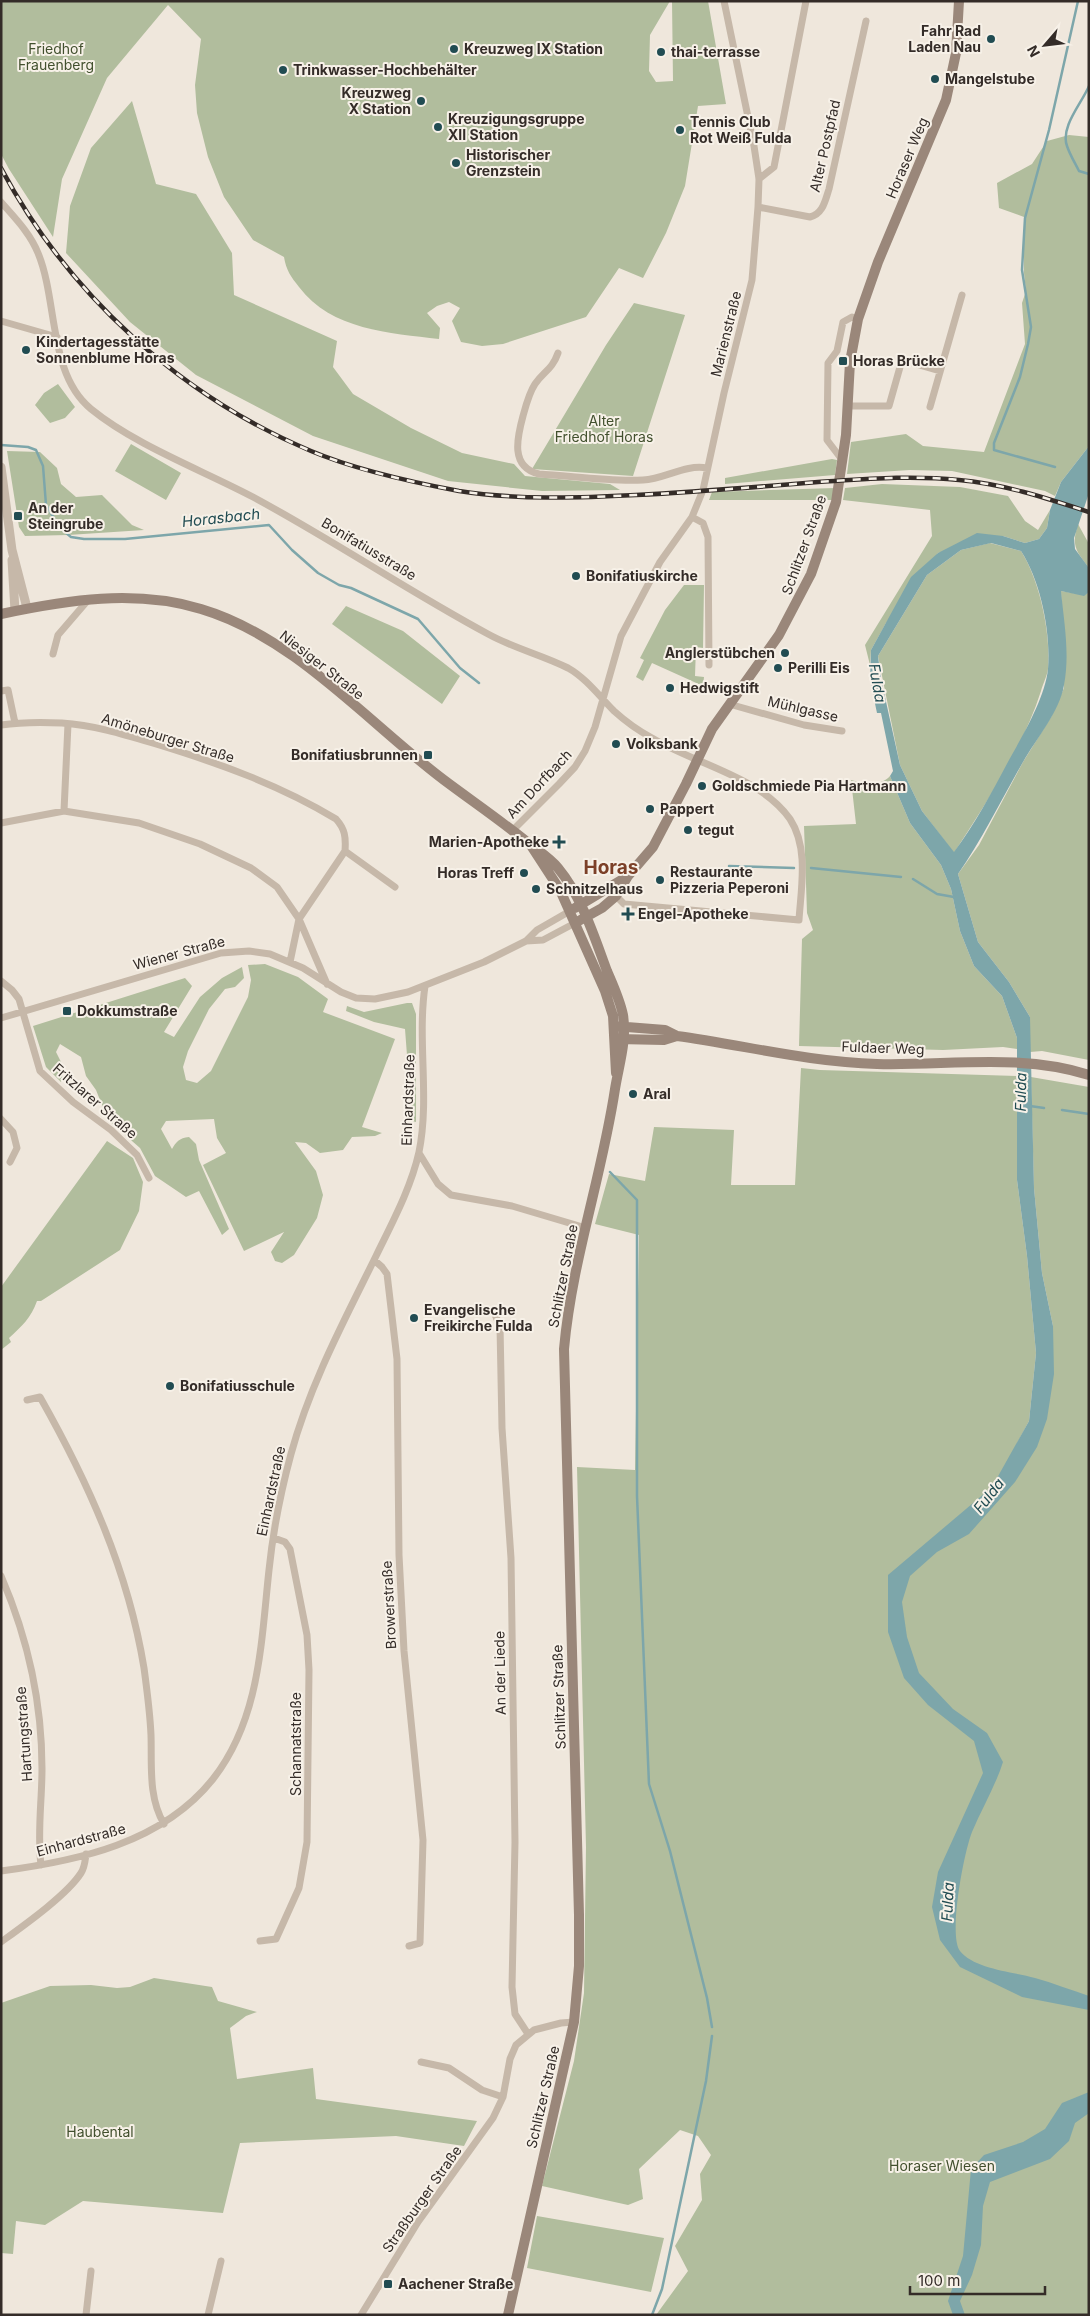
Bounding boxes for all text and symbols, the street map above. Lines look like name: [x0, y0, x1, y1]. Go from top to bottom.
north arrow: [1020, 20, 1070, 70]
place label: Fahr Rad Laden Nau: [908, 22, 981, 55]
marker: Fahr Rad Laden Nau: [985, 33, 997, 45]
park label: Friedhof Frauenberg: [18, 40, 94, 73]
place label: Kreuzweg IX Station: [464, 40, 603, 57]
marker: Kreuzweg IX Station: [448, 43, 460, 55]
place label: thai-terrasse: [671, 43, 760, 60]
text: N: [1023, 43, 1043, 60]
marker: thai-terrasse: [655, 46, 667, 58]
place label: Trinkwasser-Hochbehälter: [293, 61, 477, 78]
marker: Trinkwasser-Hochbehälter: [277, 64, 289, 76]
place label: Mangelstube: [945, 70, 1035, 87]
marker: Mangelstube: [929, 73, 941, 85]
place label: Kreuzweg X Station: [342, 84, 411, 117]
marker: Kreuzweg X Station: [415, 95, 427, 107]
street label: Alter Postpfad: [806, 98, 843, 194]
place label: Kreuzigungsgruppe XII Station: [448, 110, 585, 143]
place label: Tennis Club Rot Weiß Fulda: [690, 113, 792, 146]
street label: Horaser Weg: [882, 115, 931, 201]
marker: Kreuzigungsgruppe XII Station: [432, 121, 444, 133]
marker: Tennis Club Rot Weiß Fulda: [674, 124, 686, 136]
place label: Historischer Grenzstein: [466, 146, 550, 179]
marker: Historischer Grenzstein: [450, 157, 462, 169]
street label: Marienstraße: [707, 289, 744, 378]
place label: Kindertagesstätte Sonnenblume Horas: [36, 333, 175, 366]
marker: Kindertagesstätte Sonnenblume Horas: [20, 344, 32, 356]
place label: Horas Brücke: [853, 352, 945, 369]
marker: Horas Brücke: [837, 355, 849, 367]
park label: Alter Friedhof Horas: [555, 412, 653, 445]
street label: Schlitzer Straße: [778, 493, 829, 597]
place label: An der Steingrube: [28, 499, 103, 532]
water label: Horasbach: [181, 504, 261, 531]
marker: An der Steingrube: [12, 510, 24, 522]
street label: Bonifatiusstraße: [319, 514, 420, 584]
place label: Bonifatiuskirche: [586, 567, 698, 584]
marker: Bonifatiuskirche: [570, 570, 582, 582]
street label: Niesiger Straße: [277, 626, 368, 703]
place label: Anglerstübchen: [665, 644, 775, 661]
marker: Anglerstübchen: [779, 647, 791, 659]
place label: Perilli Eis: [788, 659, 850, 676]
marker: Perilli Eis: [772, 662, 784, 674]
water label: Fulda: [865, 662, 890, 704]
place label: Hedwigstift: [680, 679, 759, 696]
marker: Hedwigstift: [664, 682, 676, 694]
street label: Mühlgasse: [766, 692, 840, 725]
street label: Amöneburger Straße: [100, 709, 237, 766]
place label: Volksbank: [626, 735, 699, 752]
marker: Volksbank: [610, 738, 622, 750]
place label: Bonifatiusbrunnen: [291, 746, 418, 763]
street label: Am Dorfbach: [502, 746, 575, 822]
marker: Bonifatiusbrunnen: [422, 749, 434, 761]
place label: Goldschmiede Pia Hartmann: [712, 777, 906, 794]
marker: Goldschmiede Pia Hartmann: [696, 780, 708, 792]
place label: Pappert: [660, 800, 714, 817]
marker: Pappert: [644, 803, 656, 815]
place label: tegut: [698, 821, 734, 838]
marker: tegut: [682, 824, 694, 836]
place label: Marien-Apotheke: [429, 833, 549, 850]
marker: Marien-Apotheke: [553, 836, 565, 848]
district label: Horas: [584, 856, 639, 879]
place label: Restaurante Pizzeria Peperoni: [670, 863, 789, 896]
place label: Horas Treff: [437, 864, 514, 881]
marker: Horas Treff: [518, 867, 530, 879]
marker: Restaurante Pizzeria Peperoni: [654, 874, 666, 886]
place label: Schnitzelhaus: [546, 880, 643, 897]
marker: Schnitzelhaus: [530, 883, 542, 895]
place label: Engel-Apotheke: [638, 905, 749, 922]
marker: Engel-Apotheke: [622, 908, 634, 920]
street label: Wiener Straße: [131, 932, 227, 973]
place label: Dokkumstraße: [77, 1002, 178, 1019]
marker: Dokkumstraße: [61, 1005, 73, 1017]
street label: Fuldaer Weg: [841, 1038, 925, 1057]
street label: Einhardstraße: [397, 1054, 418, 1146]
street label: Fritzlarer Straße: [50, 1059, 141, 1142]
water label: Fulda: [1011, 1072, 1030, 1112]
place label: Aral: [643, 1085, 671, 1102]
marker: Aral: [627, 1088, 639, 1100]
street label: Schlitzer Straße: [544, 1223, 581, 1329]
place label: Evangelische Freikirche Fulda: [424, 1301, 533, 1334]
marker: Evangelische Freikirche Fulda: [408, 1312, 420, 1324]
place label: Bonifatiusschule: [180, 1377, 295, 1394]
marker: Bonifatiusschule: [164, 1380, 176, 1392]
street label: Einhardstraße: [253, 1444, 288, 1538]
water label: Fulda: [969, 1474, 1008, 1517]
street label: Browerstraße: [378, 1560, 399, 1650]
street label: An der Liede: [490, 1631, 509, 1715]
street label: Schlitzer Straße: [548, 1644, 569, 1750]
street label: Hartungstraße: [12, 1686, 35, 1782]
street label: Schannatstraße: [287, 1692, 304, 1796]
street label: Einhardstraße: [34, 1819, 127, 1860]
water label: Fulda: [937, 1882, 958, 1922]
street label: Schlitzer Straße: [522, 2044, 563, 2150]
park label: Haubental: [66, 2123, 134, 2140]
street label: Straßburger Straße: [378, 2142, 465, 2255]
park label: Horaser Wiesen: [889, 2157, 995, 2174]
scale bar: [910, 2264, 1045, 2296]
text: 100 m: [918, 2271, 960, 2290]
place label: Aachener Straße: [398, 2275, 513, 2292]
marker: Aachener Straße: [382, 2278, 394, 2290]

